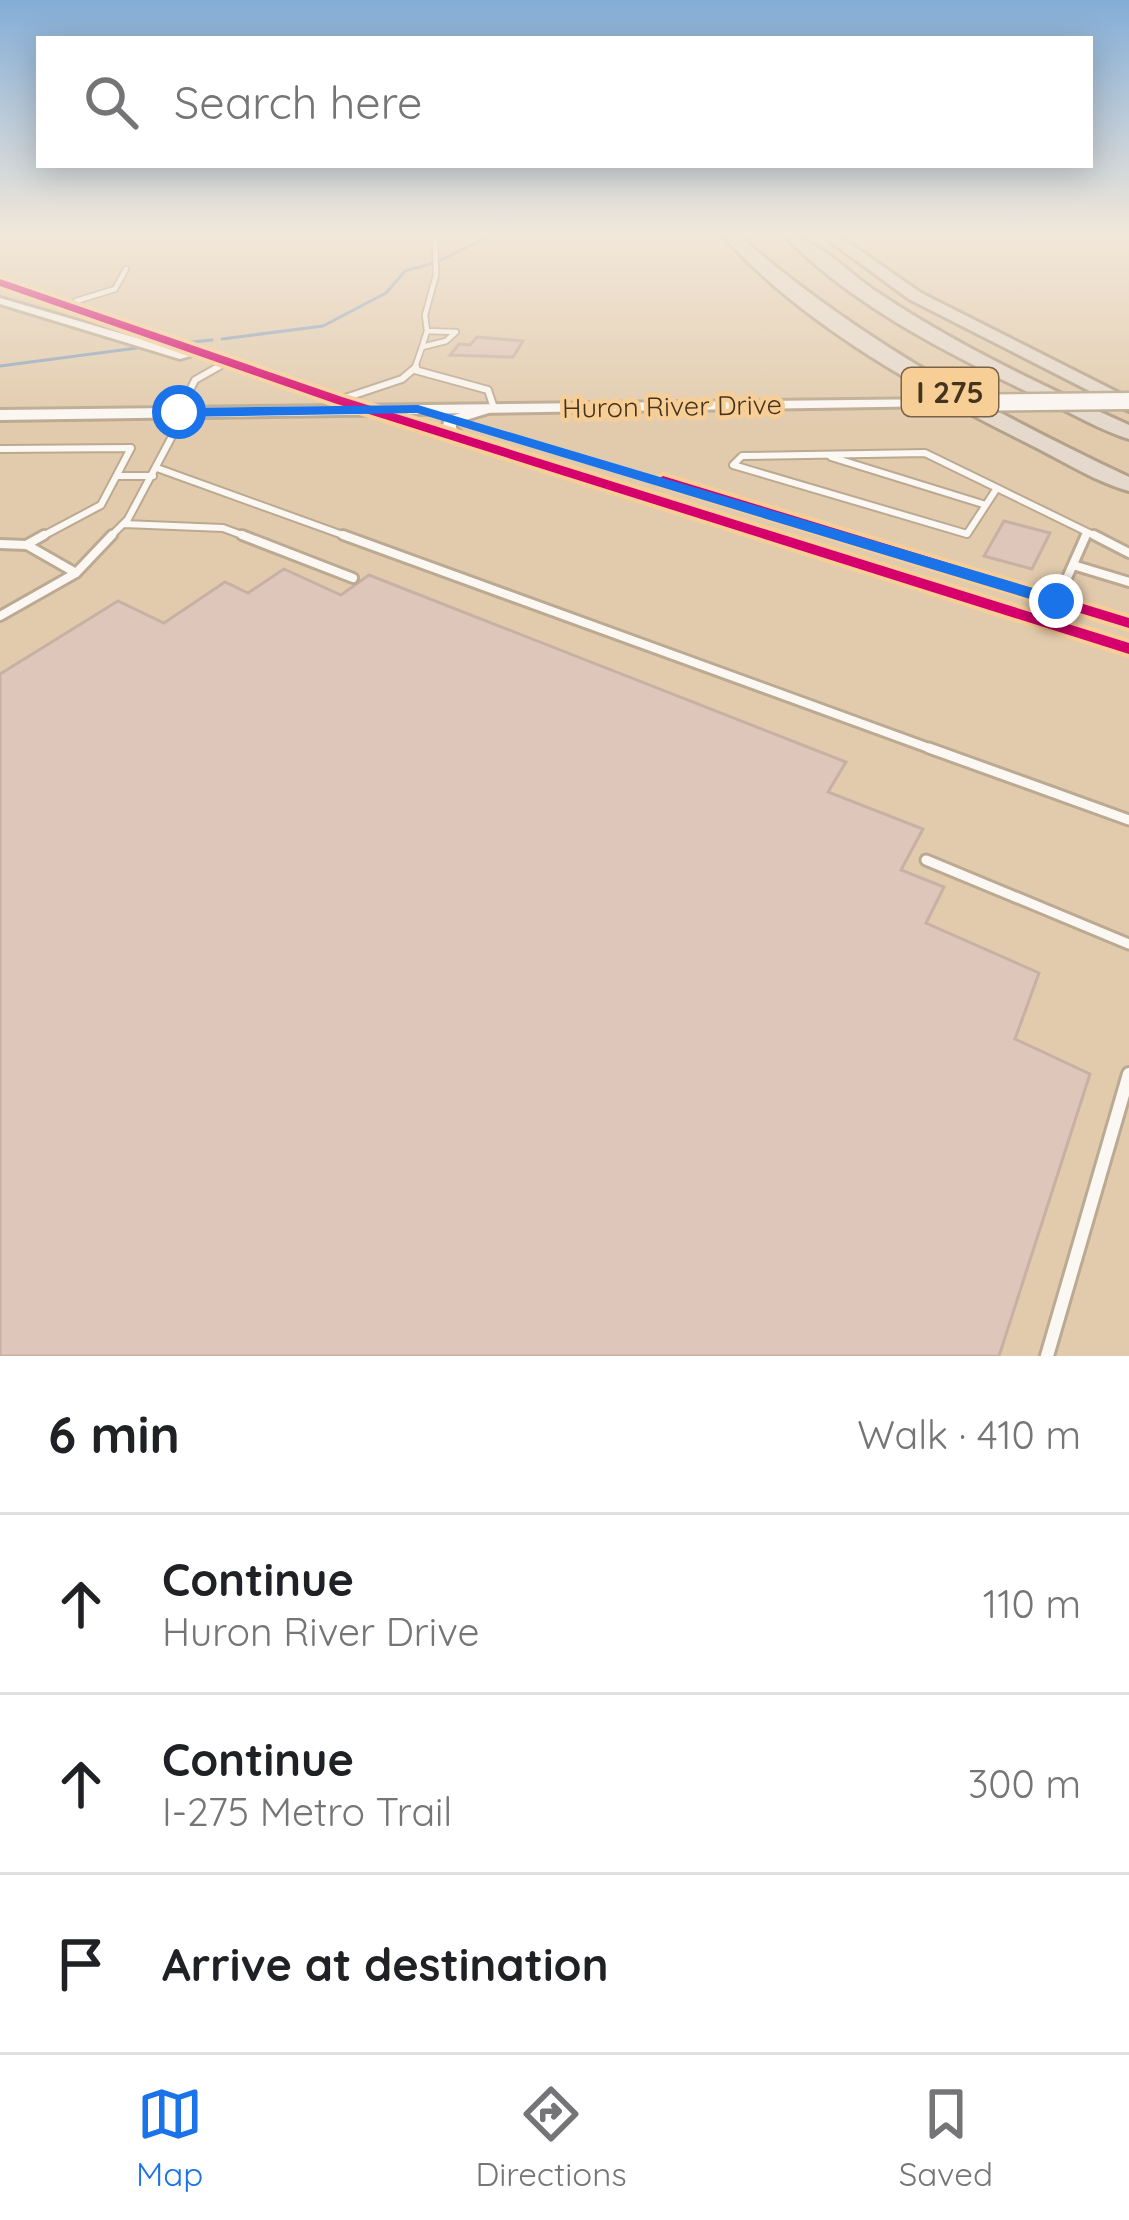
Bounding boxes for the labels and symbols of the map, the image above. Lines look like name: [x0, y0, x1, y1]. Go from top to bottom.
road number: I 275: [902, 368, 998, 416]
route start: [152, 385, 206, 439]
street label: Huron River Drive: [562, 387, 782, 425]
route end: [1029, 574, 1083, 628]

